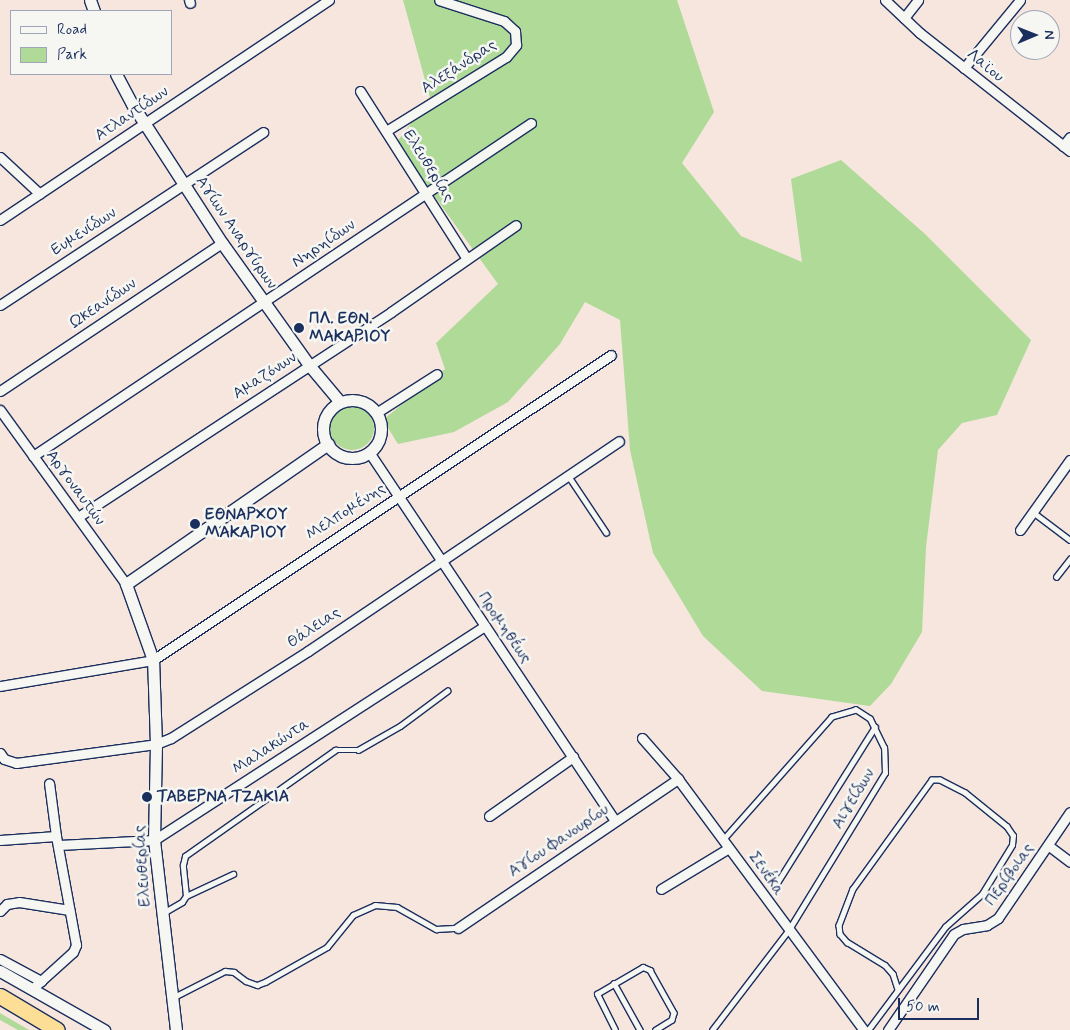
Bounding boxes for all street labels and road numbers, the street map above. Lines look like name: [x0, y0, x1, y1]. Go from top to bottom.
street label: Αλεξάνδρας: [418, 36, 500, 98]
street label: Λαϊου: [962, 45, 1008, 87]
street label: Ατλαντίδων: [92, 82, 172, 146]
street label: Ελευθερίας: [398, 126, 458, 206]
street label: Αγίων Αναργύρων: [191, 173, 281, 293]
street label: Ευμενίδων: [48, 204, 120, 260]
street label: Νηρηίδων: [289, 216, 359, 272]
street label: Ωκεανίδων: [66, 275, 140, 333]
street label: Αμαζόνων: [229, 348, 301, 404]
street label: Αργοναυτών: [41, 447, 109, 529]
street label: Μελπομένης: [303, 479, 389, 545]
street label: Προμηθέως: [473, 589, 535, 667]
street label: Θάλειας: [284, 603, 344, 653]
street label: Μαλακώντα: [229, 715, 313, 779]
street label: Αιγείδων: [829, 765, 879, 833]
street label: Αγίου Φανουρίου: [505, 800, 613, 882]
street label: Ελευθερίας: [131, 825, 155, 907]
street label: Περίβοιας: [982, 840, 1038, 910]
street label: Σενέκα: [744, 848, 788, 900]

